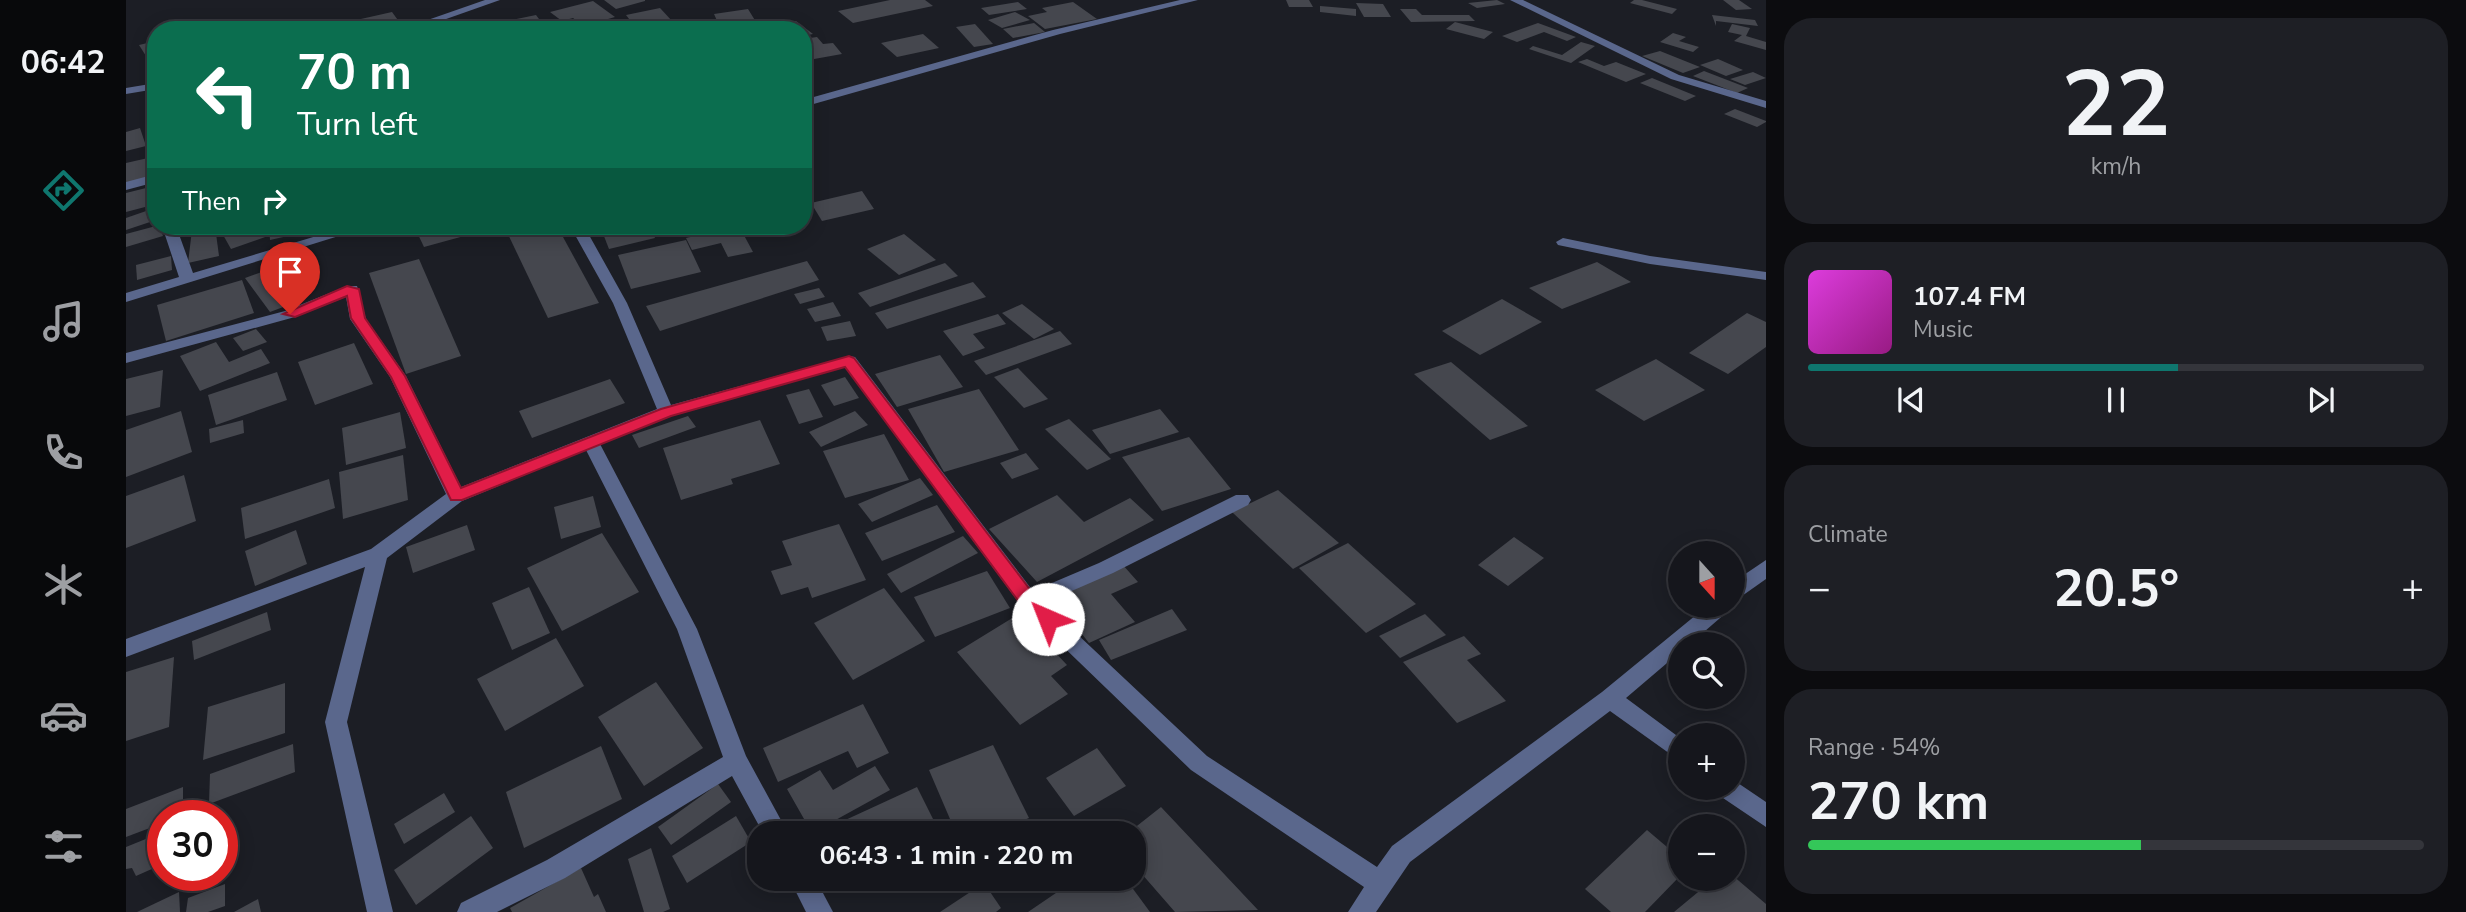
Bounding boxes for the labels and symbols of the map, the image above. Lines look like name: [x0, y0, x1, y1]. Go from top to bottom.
pin: [260, 242, 320, 314]
north arrow: [1668, 541, 1745, 618]
position arrow: [1011, 582, 1085, 656]
speed limit sign: 30: [147, 800, 238, 891]

